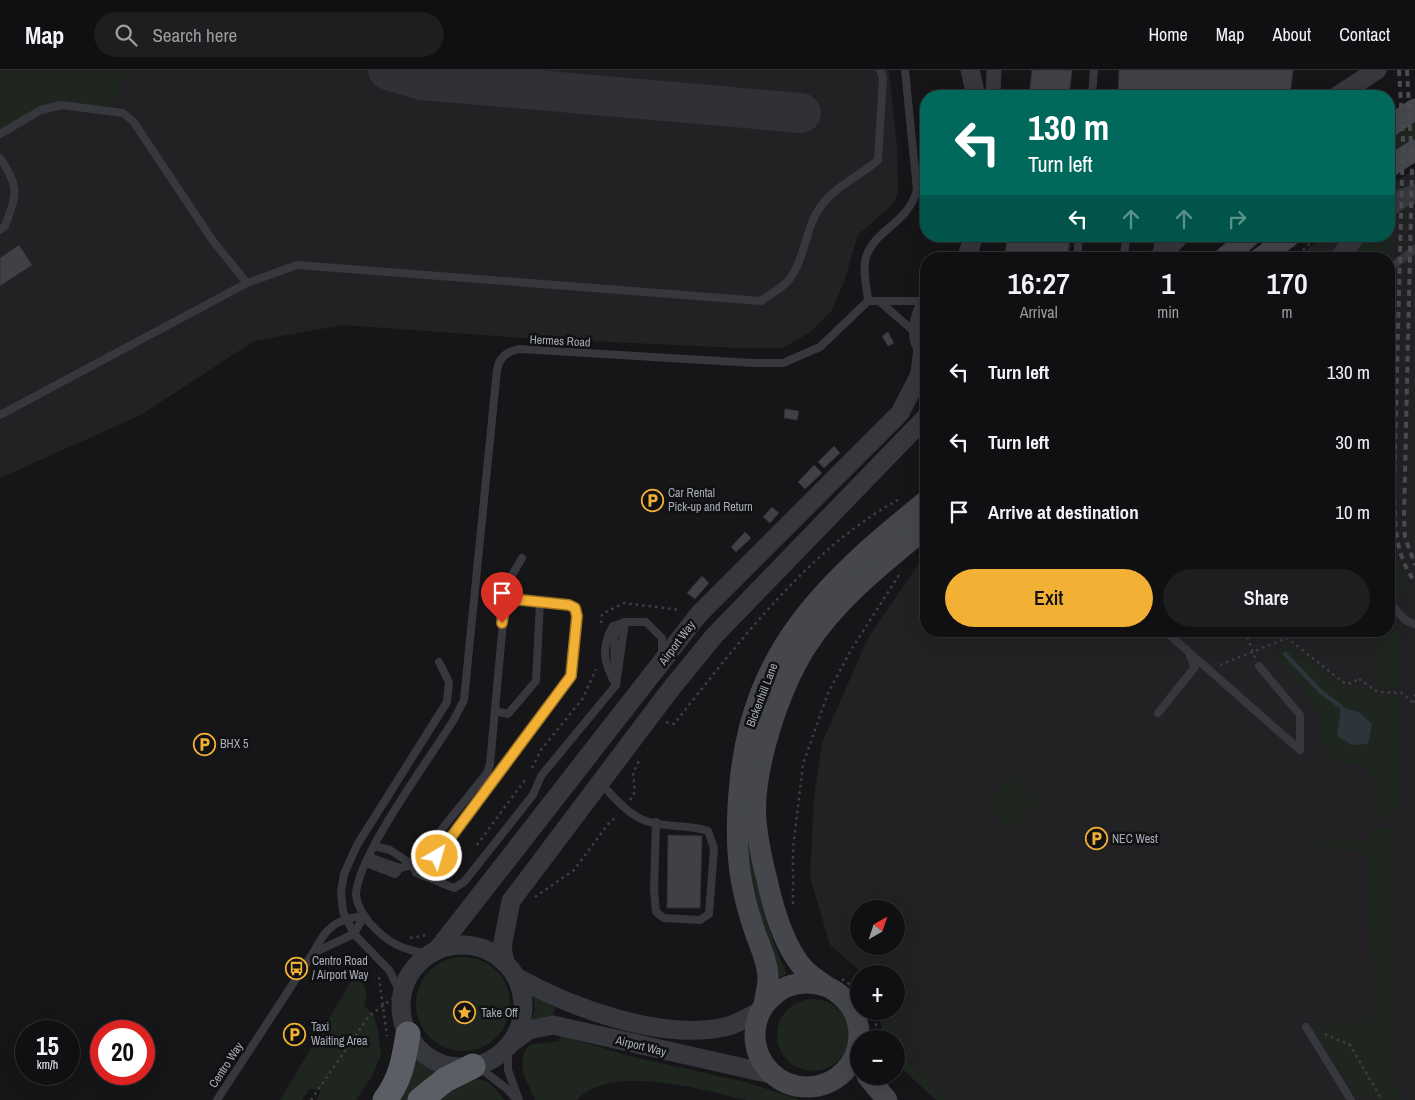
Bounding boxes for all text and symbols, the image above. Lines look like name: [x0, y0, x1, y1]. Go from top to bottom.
search box: [94, 12, 444, 57]
text: Map: [25, 19, 64, 51]
icon: search: [112, 21, 140, 49]
text: Search here: [152, 22, 237, 48]
text: Home: [1148, 22, 1188, 47]
text: Map: [1216, 22, 1245, 47]
text: About: [1273, 22, 1311, 47]
text: Contact: [1339, 22, 1390, 47]
text: 130 m: [1028, 104, 1109, 151]
icon: left: [945, 110, 1010, 175]
text: Turn left: [1028, 149, 1093, 179]
icon: left: [1064, 205, 1092, 233]
icon: ahead: [1117, 205, 1145, 233]
icon: ahead: [1170, 205, 1198, 233]
icon: right: [1223, 205, 1251, 233]
text: 16:27: [1007, 263, 1070, 303]
text: 1: [1161, 263, 1175, 303]
text: 170: [1267, 263, 1308, 303]
text: Arrival: [1020, 301, 1058, 323]
text: min: [1157, 301, 1179, 323]
text: m: [1282, 301, 1293, 323]
street label: Hermes Road: [529, 331, 591, 351]
icon: left: [945, 358, 973, 386]
text: Turn left: [988, 359, 1049, 385]
text: 130 m: [1327, 359, 1370, 385]
icon: left: [945, 428, 973, 456]
text: Turn left: [988, 429, 1049, 455]
text: 30 m: [1335, 429, 1370, 455]
place label: Car Rental Pick-up and Return: [668, 485, 753, 515]
parking icon: Car Rental Pick-up and Return: [640, 488, 664, 512]
icon: arrive: [945, 498, 973, 526]
text: Arrive at destination: [988, 499, 1139, 525]
text: 10 m: [1335, 499, 1370, 525]
button: Exit: [945, 569, 1153, 627]
button: Share: [1163, 569, 1370, 627]
pin: [481, 572, 523, 623]
icon: arrive: [488, 579, 516, 607]
street label: Airport Way: [654, 618, 699, 669]
street label: Bickenhill Lane: [742, 661, 782, 729]
parking icon: BHX 5: [192, 732, 216, 756]
place label: BHX 5: [220, 736, 249, 752]
parking icon: NEC West: [1084, 827, 1108, 851]
position arrow: [410, 829, 462, 881]
place label: NEC West: [1112, 831, 1158, 847]
north arrow: [850, 900, 905, 955]
map controls: [850, 900, 905, 1085]
place label: Centro Road / Airport Way: [312, 953, 369, 983]
bus stop icon: Centro Road / Airport Way: [284, 956, 308, 980]
button: +: [850, 965, 905, 1020]
place icon: Take Off: [453, 1001, 477, 1025]
place label: Take Off: [481, 1005, 518, 1021]
place label: Taxi Waiting Area: [311, 1019, 368, 1049]
speed limit sign: 20: [90, 1020, 155, 1085]
parking icon: Taxi Waiting Area: [283, 1022, 307, 1046]
text: 15: [36, 1029, 59, 1063]
button: −: [850, 1030, 905, 1085]
street label: Airport Way: [613, 1032, 668, 1060]
street label: Centro Way: [205, 1039, 247, 1091]
text: km/h: [37, 1057, 58, 1073]

